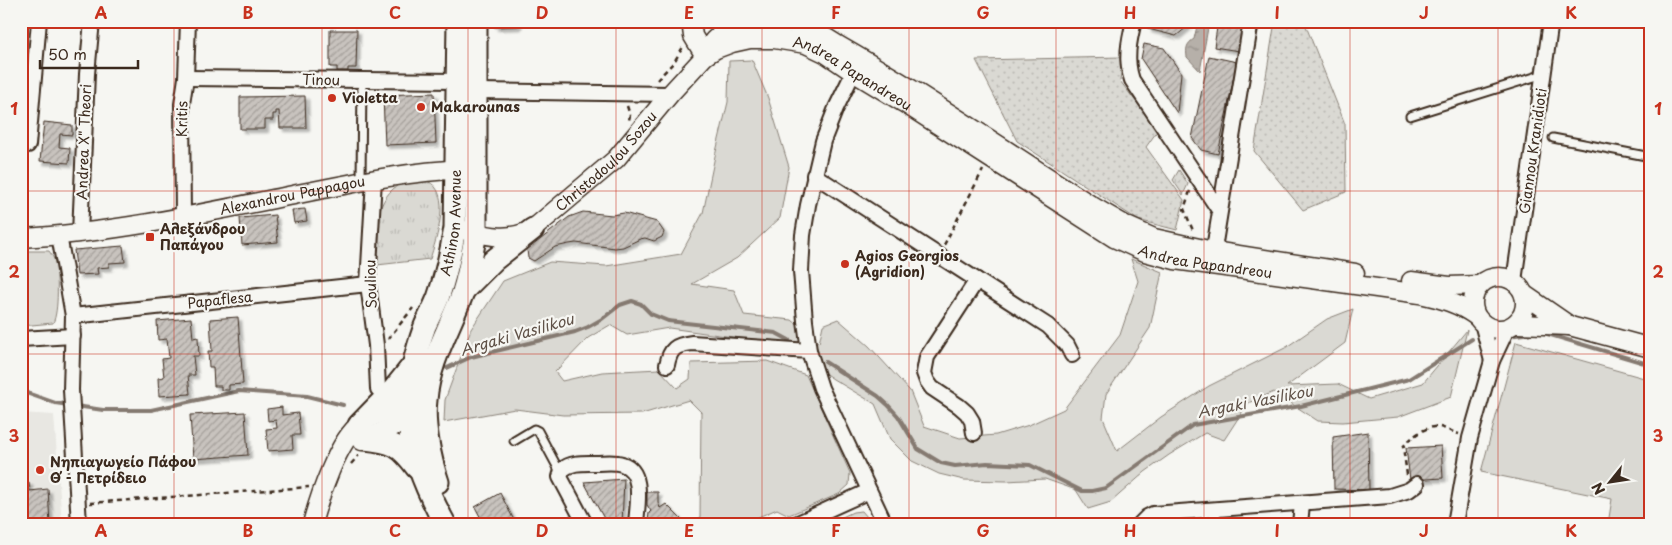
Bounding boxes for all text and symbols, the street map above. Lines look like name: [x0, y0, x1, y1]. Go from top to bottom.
text: A: [95, 0, 108, 24]
text: B: [243, 0, 254, 24]
text: C: [389, 0, 401, 24]
text: D: [536, 0, 548, 24]
text: E: [684, 0, 694, 24]
text: F: [831, 0, 841, 24]
text: G: [976, 0, 990, 24]
text: H: [1124, 0, 1136, 24]
text: I: [1274, 0, 1280, 24]
text: J: [1419, 0, 1429, 24]
text: K: [1565, 0, 1577, 24]
street label: Andrea Papandreou: [791, 31, 916, 116]
scale bar: [40, 38, 138, 70]
text: 50 m: [48, 42, 87, 65]
street label: Tinou: [302, 69, 340, 90]
street label: Andrea X" Theori: [71, 84, 96, 200]
place label: Violetta: [342, 87, 399, 108]
street label: Giannou Kranidioti: [1513, 87, 1552, 215]
marker: Violetta: [326, 92, 338, 104]
text: 1: [10, 96, 18, 120]
place label: Makarounas: [431, 96, 520, 117]
text: 1: [1654, 96, 1662, 120]
street label: Kritis: [171, 101, 192, 137]
marker: Makarounas: [415, 101, 427, 113]
street label: Christodoulou Sozou: [550, 106, 662, 216]
street label: Athinon Avenue: [434, 169, 466, 278]
street label: Alexandrou Pappagou: [218, 170, 367, 220]
place label: Αλεξάνδρου Παπάγου: [160, 218, 245, 255]
marker: Αλεξάνδρου Παπάγου: [144, 231, 156, 243]
street label: Andrea Papandreou: [1135, 239, 1273, 283]
place label: Agios Georgios (Agridion): [855, 245, 959, 282]
marker: Agios Georgios (Agridion): [839, 258, 851, 270]
text: 2: [8, 259, 20, 283]
street label: Souliou: [359, 259, 382, 309]
text: 2: [1652, 259, 1664, 283]
street label: Papaflesa: [186, 286, 254, 313]
water label: Argaki Vasilikou: [457, 306, 577, 361]
water label: Argaki Vasilikou: [1195, 378, 1316, 423]
text: 3: [9, 423, 19, 447]
text: 3: [1653, 423, 1663, 447]
place label: Νηπιαγωγείο Πάφου Θ΄ - Πετρίδειο: [50, 451, 196, 488]
north arrow: [1584, 458, 1634, 508]
marker: Νηπιαγωγείο Πάφου Θ΄ - Πετρίδειο: [34, 464, 46, 476]
text: N: [1586, 479, 1610, 499]
text: A: [95, 518, 108, 542]
text: B: [243, 518, 254, 542]
text: C: [389, 518, 401, 542]
text: D: [536, 518, 548, 542]
text: E: [684, 518, 694, 542]
text: F: [831, 518, 841, 542]
text: G: [976, 518, 990, 542]
text: H: [1124, 518, 1136, 542]
text: I: [1274, 518, 1280, 542]
text: J: [1419, 518, 1429, 542]
text: K: [1565, 518, 1577, 542]

